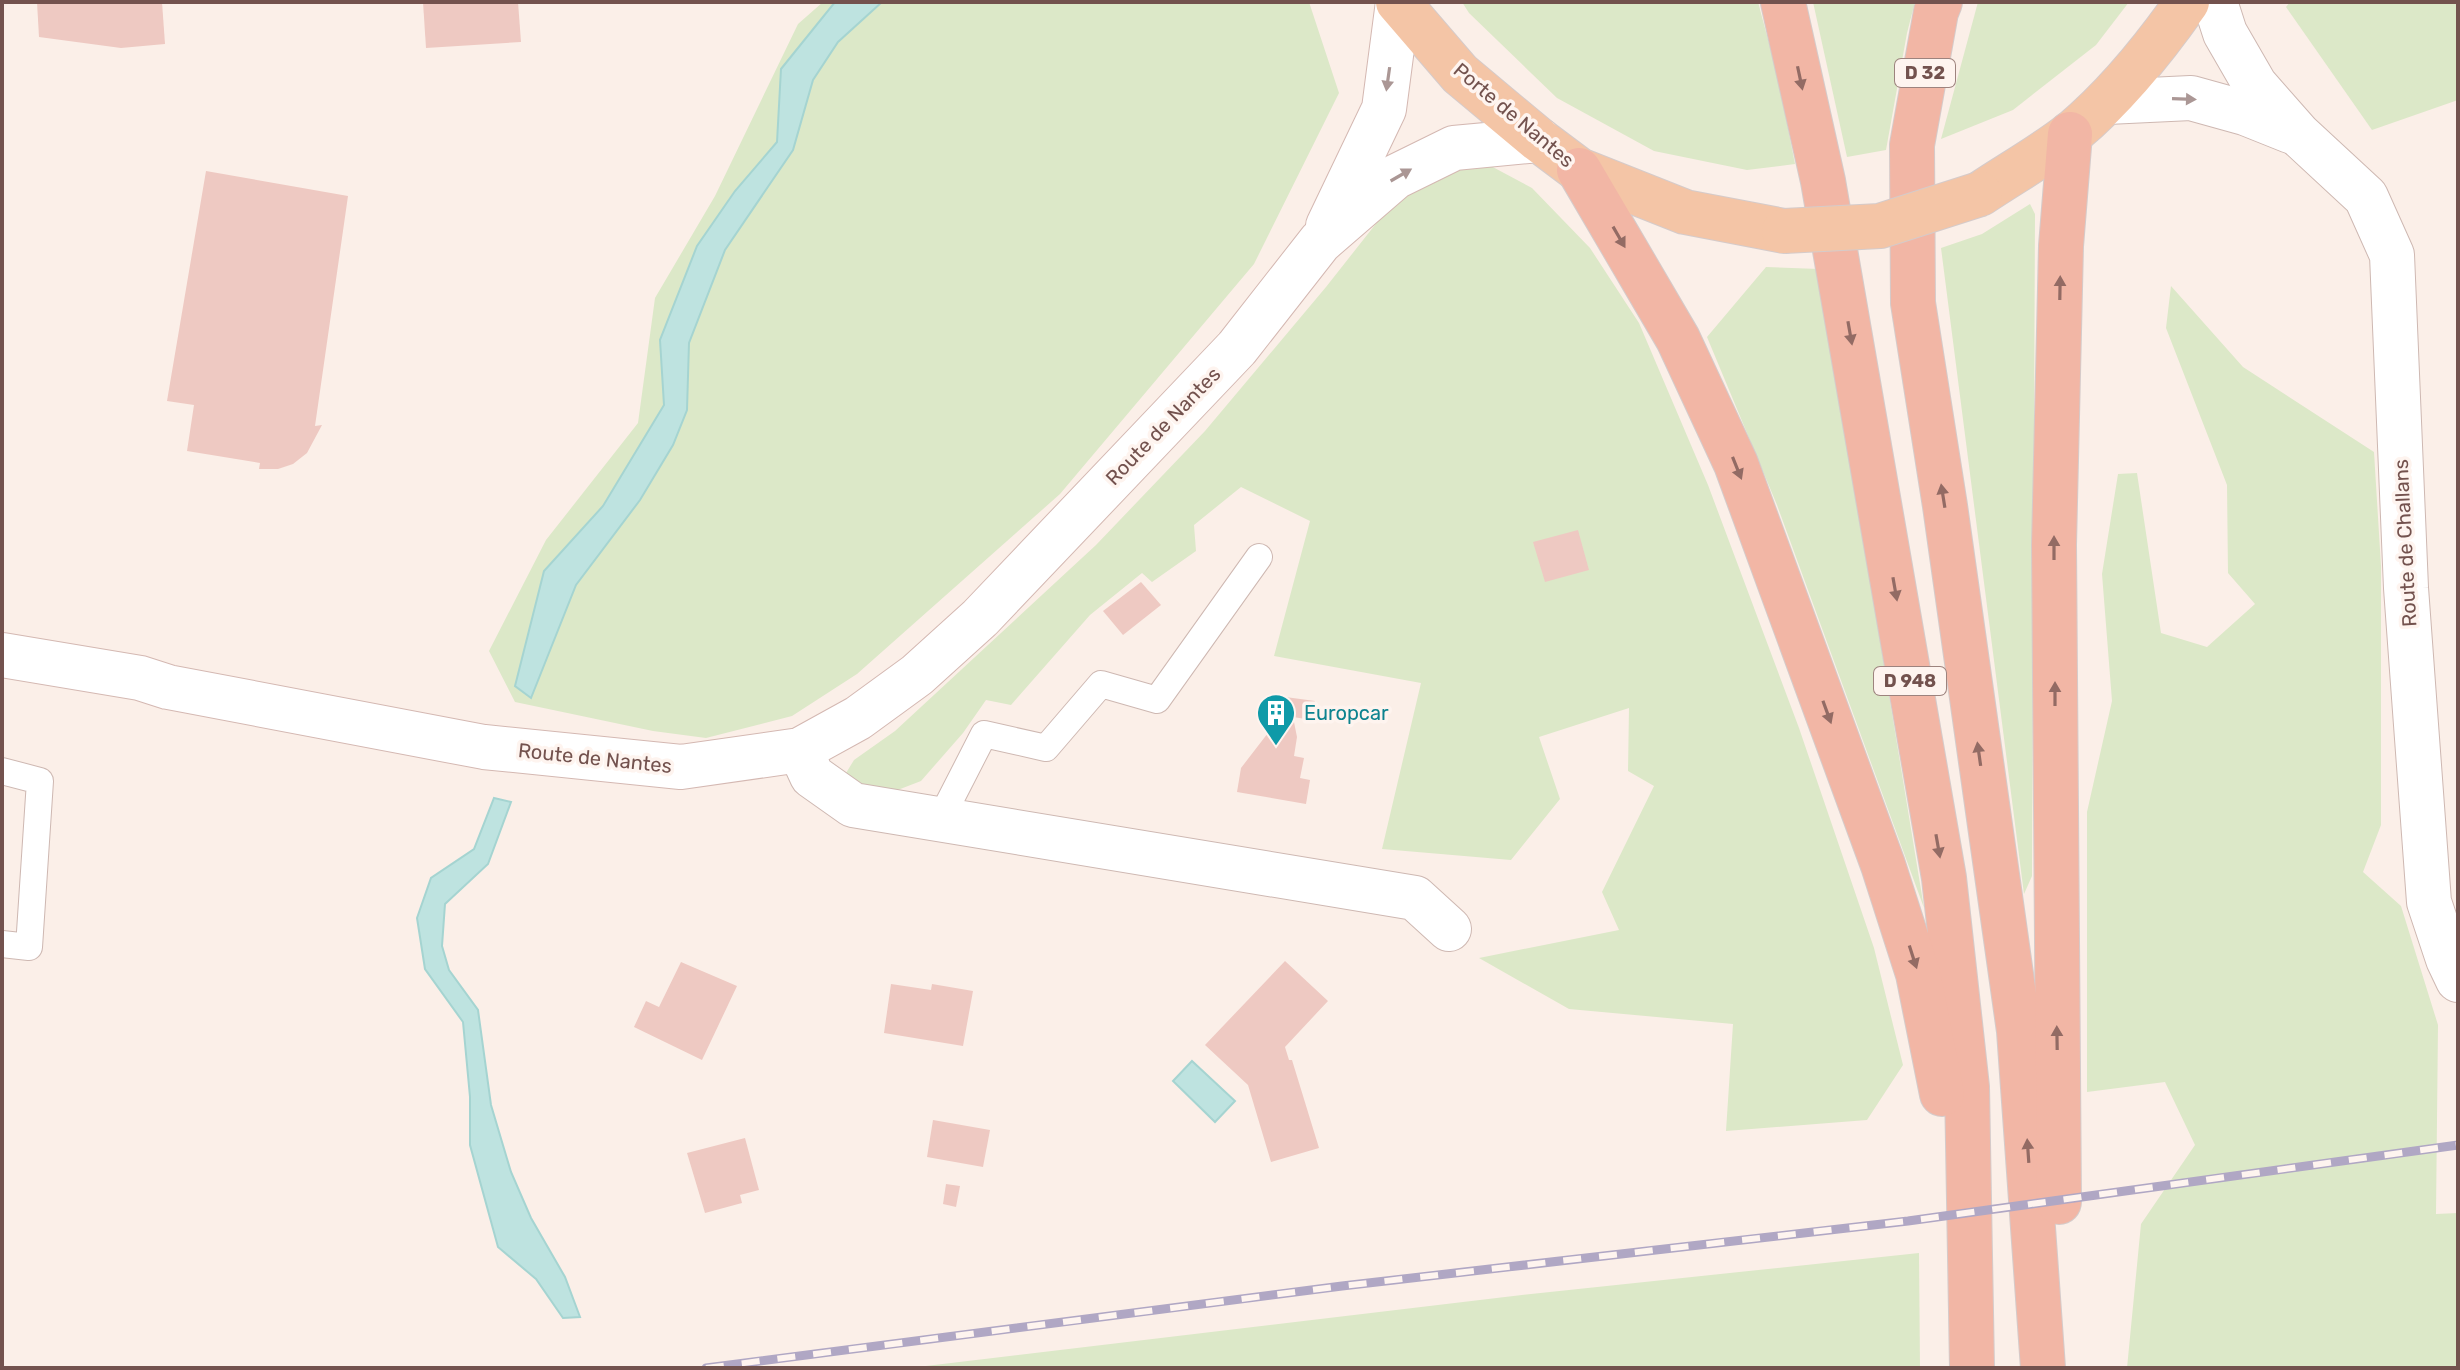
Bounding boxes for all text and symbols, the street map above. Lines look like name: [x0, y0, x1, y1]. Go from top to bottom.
street label: Porte de Nantes: [1449, 58, 1579, 172]
road number: D 32: [1895, 59, 1955, 87]
one-way arrow: [1794, 66, 1807, 91]
one-way arrow: [1381, 67, 1394, 92]
one-way arrow: [2172, 93, 2198, 106]
one-way arrow: [1390, 168, 1412, 182]
one-way arrow: [1611, 226, 1625, 248]
one-way arrow: [2054, 275, 2066, 300]
one-way arrow: [1844, 321, 1856, 346]
street label: Route de Nantes: [1101, 362, 1225, 490]
one-way arrow: [1731, 456, 1744, 480]
street label: Route de Challans: [2389, 458, 2421, 628]
one-way arrow: [1937, 483, 1949, 508]
one-way arrow: [2048, 535, 2060, 560]
one-way arrow: [1889, 577, 1901, 602]
road number: D 948: [1874, 667, 1946, 695]
one-way arrow: [2049, 681, 2061, 706]
building icon: Europcar: [1255, 692, 1297, 747]
one-way arrow: [1821, 700, 1834, 724]
place label: Europcar: [1304, 701, 1389, 725]
street label: Route de Nantes: [517, 738, 673, 778]
one-way arrow: [1973, 741, 1986, 766]
one-way arrow: [1933, 833, 1945, 858]
one-way arrow: [1907, 946, 1920, 970]
one-way arrow: [2051, 1025, 2063, 1050]
one-way arrow: [2021, 1138, 2034, 1163]

